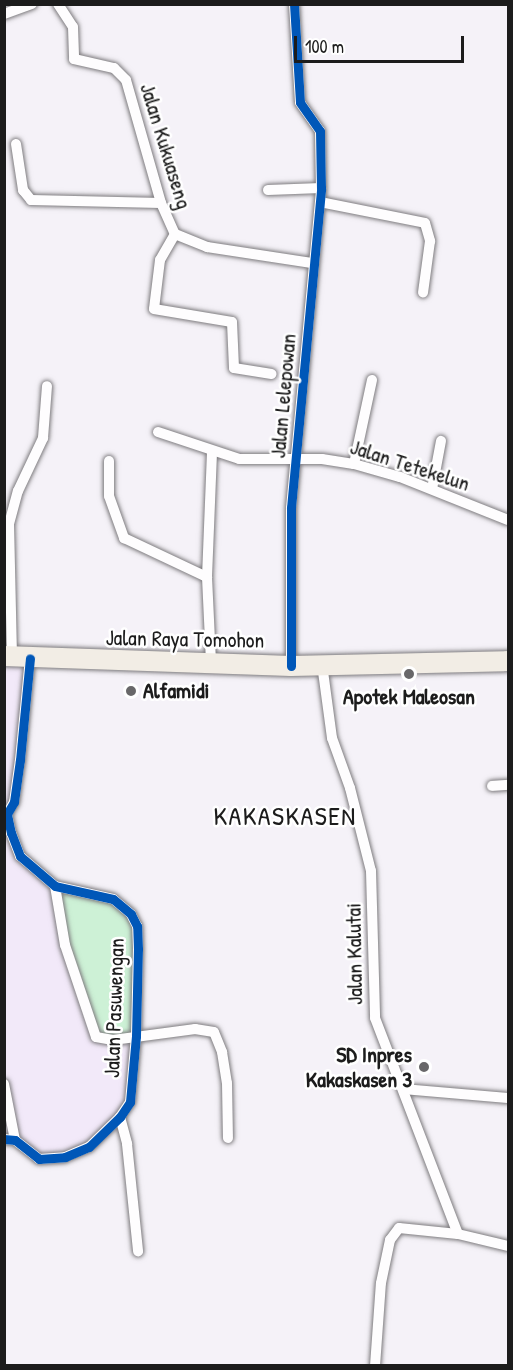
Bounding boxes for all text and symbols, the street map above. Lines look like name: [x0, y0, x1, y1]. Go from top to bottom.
scale bar: [297, 24, 466, 62]
text: 100 m: [305, 34, 344, 59]
street label: Jalan Kukuaseng: [134, 80, 198, 212]
street label: Jalan Lelepowan: [264, 333, 302, 459]
street label: Jalan Tetekelun: [347, 433, 473, 497]
street label: Jalan Raya Tomohon: [105, 624, 265, 654]
marker: Apotek Maleosan: [402, 667, 416, 681]
place label: Alfamidi: [143, 678, 210, 704]
marker: Alfamidi: [124, 684, 138, 698]
place label: Apotek Maleosan: [343, 684, 475, 710]
district label: KAKASKASEN: [213, 800, 357, 832]
street label: Jalan Kalutai: [340, 903, 368, 1005]
street label: Jalan Pasuwengan: [98, 938, 130, 1078]
place label: SD Inpres Kakaskasen 3: [306, 1041, 412, 1092]
marker: SD Inpres Kakaskasen 3: [417, 1060, 431, 1074]

